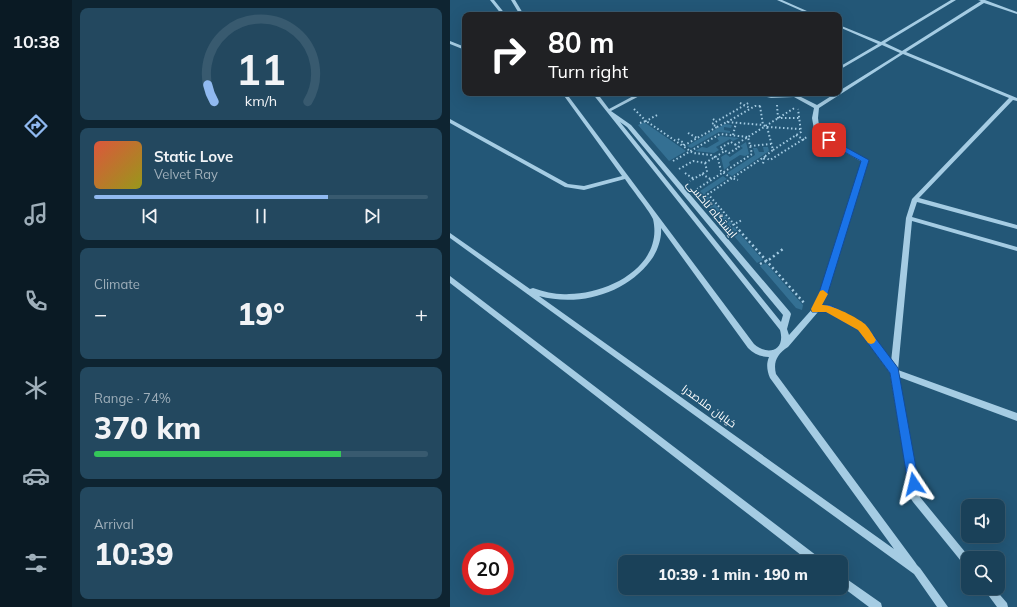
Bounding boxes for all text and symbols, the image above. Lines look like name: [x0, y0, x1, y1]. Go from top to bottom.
text: 80 m: [548, 25, 614, 60]
icon: right: [482, 28, 534, 80]
text: 10:38: [12, 30, 60, 53]
text: 11: [236, 43, 286, 95]
text: Turn right: [548, 60, 628, 83]
text: km/h: [245, 91, 277, 109]
icon: directions: [22, 112, 50, 140]
pin: [812, 123, 846, 157]
icon: arrive: [818, 129, 840, 151]
text: Static Love: [154, 147, 233, 166]
text: Velvet Ray: [154, 166, 218, 182]
street label: ایستگاه تاکسی: [684, 177, 740, 241]
icon: music: [22, 200, 50, 228]
icon: previous: [139, 205, 161, 227]
icon: pause: [250, 205, 272, 227]
icon: next: [361, 205, 383, 227]
text: Climate: [94, 276, 140, 292]
icon: phone: [22, 287, 50, 315]
text: 19°: [237, 295, 285, 333]
text: −: [94, 300, 107, 328]
text: +: [415, 300, 428, 328]
icon: climate: [22, 374, 50, 402]
street label: خیابان ملاصدرا: [679, 381, 739, 431]
text: Range · 74%: [94, 390, 171, 406]
text: 370 km: [94, 409, 201, 447]
icon: car: [22, 462, 50, 490]
position arrow: [893, 463, 935, 505]
map controls: [961, 499, 1005, 595]
button: sound: [961, 499, 1005, 543]
text: Arrival: [94, 516, 134, 532]
text: 10:39: [94, 535, 174, 573]
speed limit sign: 20: [462, 543, 514, 595]
icon: filters: [22, 549, 50, 577]
button: search: [961, 551, 1005, 595]
text: 10:39 · 1 min · 190 m: [658, 565, 808, 584]

